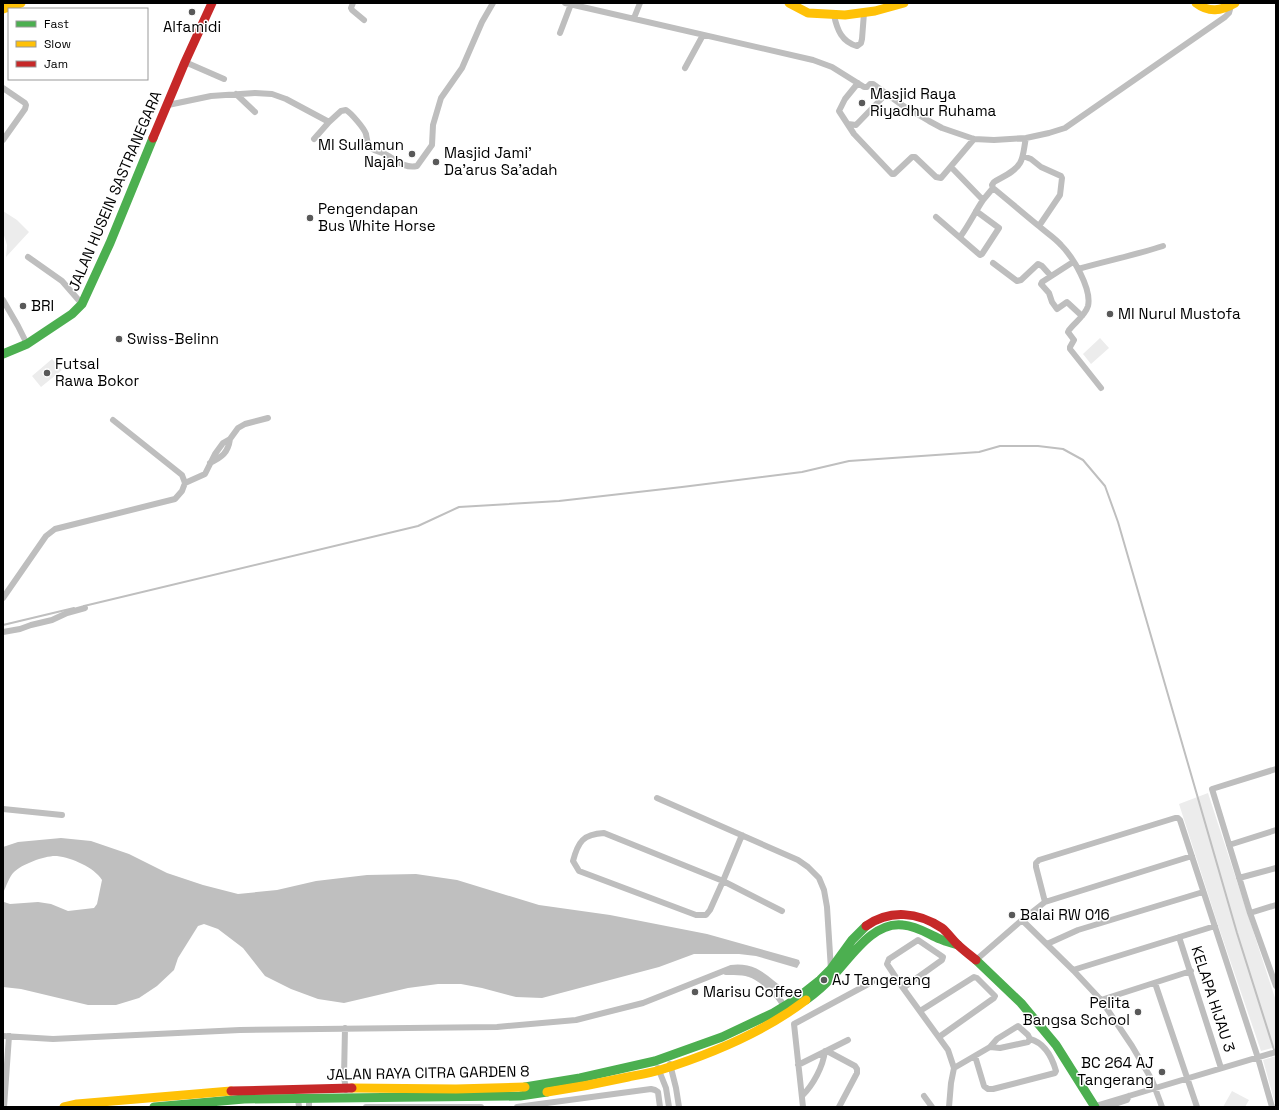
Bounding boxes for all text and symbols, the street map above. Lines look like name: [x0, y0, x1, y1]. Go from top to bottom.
marker: Alfamidi: [187, 7, 197, 17]
legend: [8, 8, 148, 80]
text: Fast: [44, 16, 69, 32]
place label: Alfamidi: [163, 17, 221, 36]
text: Slow: [44, 36, 71, 52]
text: Jam: [44, 56, 68, 72]
place label: Masjid Raya Riyadhur Ruhama: [870, 84, 997, 120]
street label: JALAN HUSEIN SASTRANEGARA: [64, 87, 166, 294]
marker: Masjid Raya Riyadhur Ruhama: [857, 98, 867, 108]
place label: MI Sullamun Najah: [318, 135, 404, 171]
place label: Masjid Jami' Da'arus Sa'adah: [444, 143, 558, 179]
marker: MI Sullamun Najah: [407, 149, 417, 159]
marker: Masjid Jami' Da'arus Sa'adah: [431, 157, 441, 167]
place label: Pengendapan Bus White Horse: [318, 199, 436, 235]
marker: Pengendapan Bus White Horse: [305, 213, 315, 223]
place label: BRI: [31, 296, 54, 315]
marker: BRI: [18, 301, 28, 311]
place label: MI Nurul Mustofa: [1118, 304, 1241, 323]
marker: MI Nurul Mustofa: [1105, 309, 1115, 319]
place label: Swiss-Belinn: [127, 329, 219, 348]
marker: Swiss-Belinn: [114, 334, 124, 344]
place label: Futsal Rawa Bokor: [55, 354, 139, 390]
marker: Futsal Rawa Bokor: [42, 368, 52, 378]
place label: Balai RW 016: [1020, 905, 1110, 924]
marker: Balai RW 016: [1007, 910, 1017, 920]
street label: KELAPA HIJAU 3: [1187, 943, 1240, 1054]
place label: AJ Tangerang: [832, 970, 931, 989]
marker: AJ Tangerang: [819, 975, 829, 985]
place label: Marisu Coffee: [703, 982, 802, 1001]
marker: Marisu Coffee: [690, 987, 700, 997]
place label: Pelita Bangsa School: [1023, 993, 1130, 1029]
marker: Pelita Bangsa School: [1133, 1007, 1143, 1017]
place label: BC 264 AJ Tangerang: [1077, 1053, 1154, 1089]
street label: JALAN RAYA CITRA GARDEN 8: [326, 1061, 530, 1084]
marker: BC 264 AJ Tangerang: [1157, 1067, 1167, 1077]

